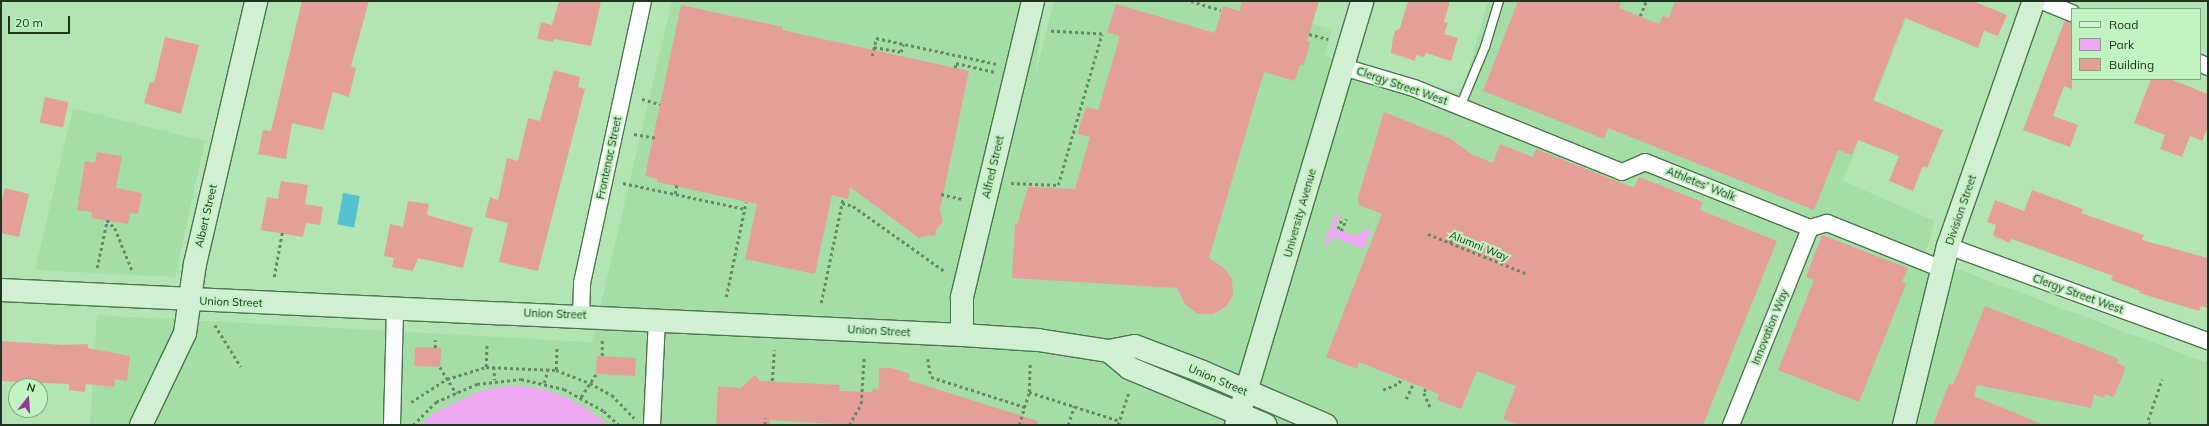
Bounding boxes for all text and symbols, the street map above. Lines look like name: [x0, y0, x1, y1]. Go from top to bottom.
scale bar: [10, 8, 72, 34]
legend: [2071, 8, 2201, 80]
text: 20 m: [15, 15, 43, 30]
text: Road: [2109, 17, 2138, 32]
text: Park: [2109, 37, 2134, 52]
text: Building: [2109, 57, 2154, 72]
street label: Clergy Street West: [1355, 64, 1449, 108]
street label: Frontenac Street: [594, 115, 624, 201]
street label: Alfred Street: [979, 134, 1007, 200]
street label: Athletes’ Walk: [1664, 164, 1738, 204]
street label: University Avenue: [1281, 167, 1319, 259]
street label: Division Street: [1943, 173, 1979, 247]
street label: Albert Street: [192, 183, 220, 249]
street label: Alumni Way: [1447, 228, 1511, 264]
street label: Clergy Street West: [2031, 271, 2125, 317]
street label: Innovation Way: [1749, 287, 1791, 367]
street label: Union Street: [199, 294, 263, 310]
street label: Union Street: [523, 306, 587, 322]
street label: Union Street: [847, 323, 911, 339]
street label: Union Street: [1186, 362, 1250, 398]
north arrow: [8, 378, 48, 418]
text: N: [25, 380, 37, 395]

